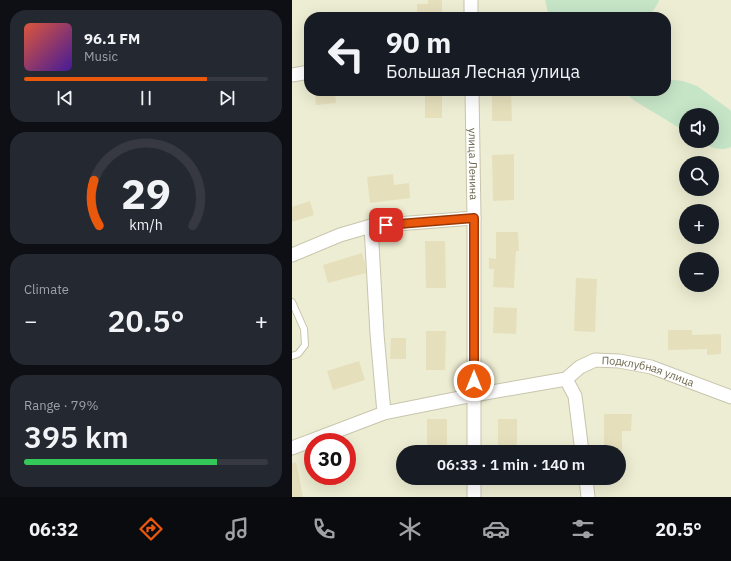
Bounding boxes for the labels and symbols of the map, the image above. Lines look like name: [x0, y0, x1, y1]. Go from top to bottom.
street label: улица Ленина: [466, 128, 481, 200]
pin: [369, 208, 403, 242]
street label: Подклубная улица: [601, 353, 696, 390]
position arrow: [453, 360, 495, 402]
speed limit sign: 30: [304, 433, 356, 485]

